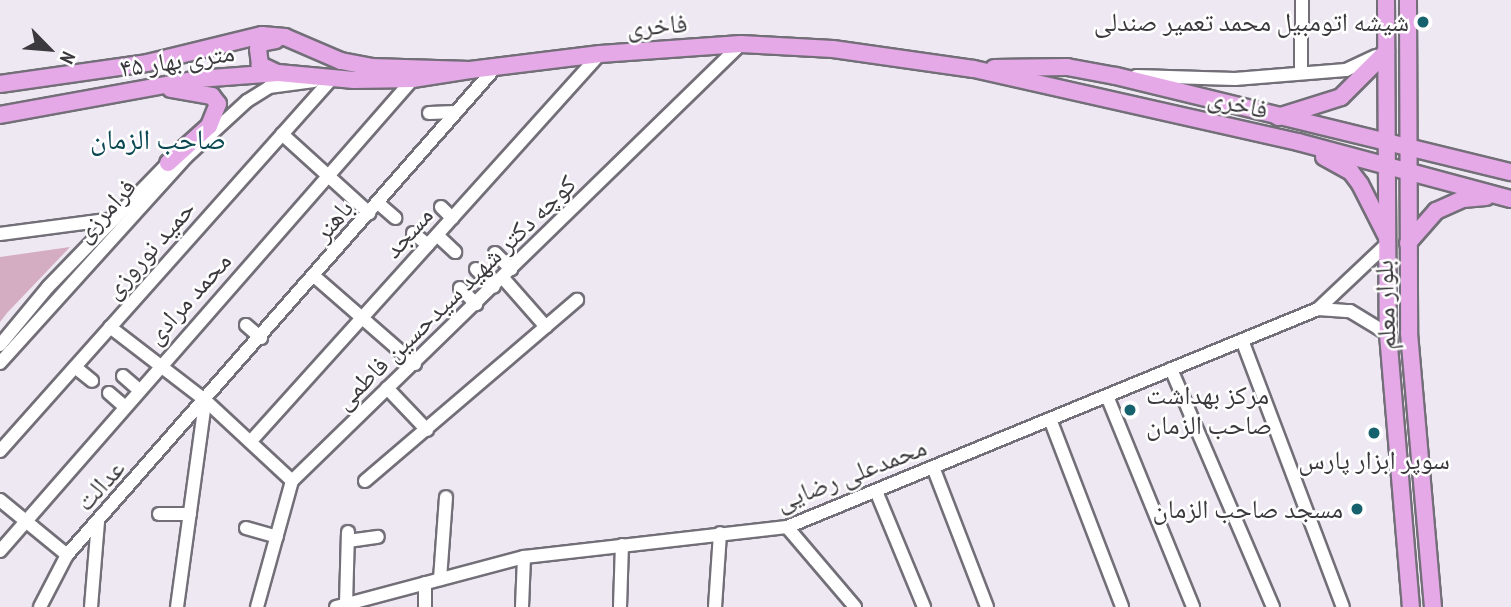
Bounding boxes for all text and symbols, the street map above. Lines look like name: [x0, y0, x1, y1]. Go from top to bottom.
place label: شیشه اتومبیل محمد تعمیر صندلی: [1094, 6, 1409, 38]
street label: فاخری: [626, 7, 688, 43]
north arrow: [14, 14, 84, 84]
marker: شیشه اتومبیل محمد تعمیر صندلی: [1415, 14, 1431, 30]
street label: ۴۵ متری بهار: [117, 36, 237, 84]
text: N: [55, 48, 81, 68]
street label: فاخری: [1205, 81, 1271, 125]
district label: صاحب الزمان: [90, 122, 226, 156]
street label: کوچه دکتر شهید سیدحسین فاطمی: [328, 168, 582, 416]
street label: فرامرزی: [68, 172, 142, 248]
street label: حمید نوروزی: [97, 193, 201, 305]
street label: باهنر: [306, 193, 360, 247]
street label: مسجد: [377, 200, 439, 264]
street label: محمد مرادی: [139, 246, 237, 350]
street label: بلوار معلم: [1368, 259, 1402, 351]
place label: مرکز بهداشت صاحب الزمان: [1146, 379, 1272, 440]
marker: مرکز بهداشت صاحب الزمان: [1120, 400, 1140, 420]
marker: سوپر ابزار پارس: [1366, 425, 1382, 441]
street label: محمدعلی رضایی: [771, 431, 931, 517]
place label: سوپر ابزار پارس: [1298, 444, 1450, 476]
street label: عدالت: [69, 453, 131, 517]
place label: مسجد صاحب الزمان: [1153, 493, 1343, 525]
marker: مسجد صاحب الزمان: [1349, 501, 1365, 517]

